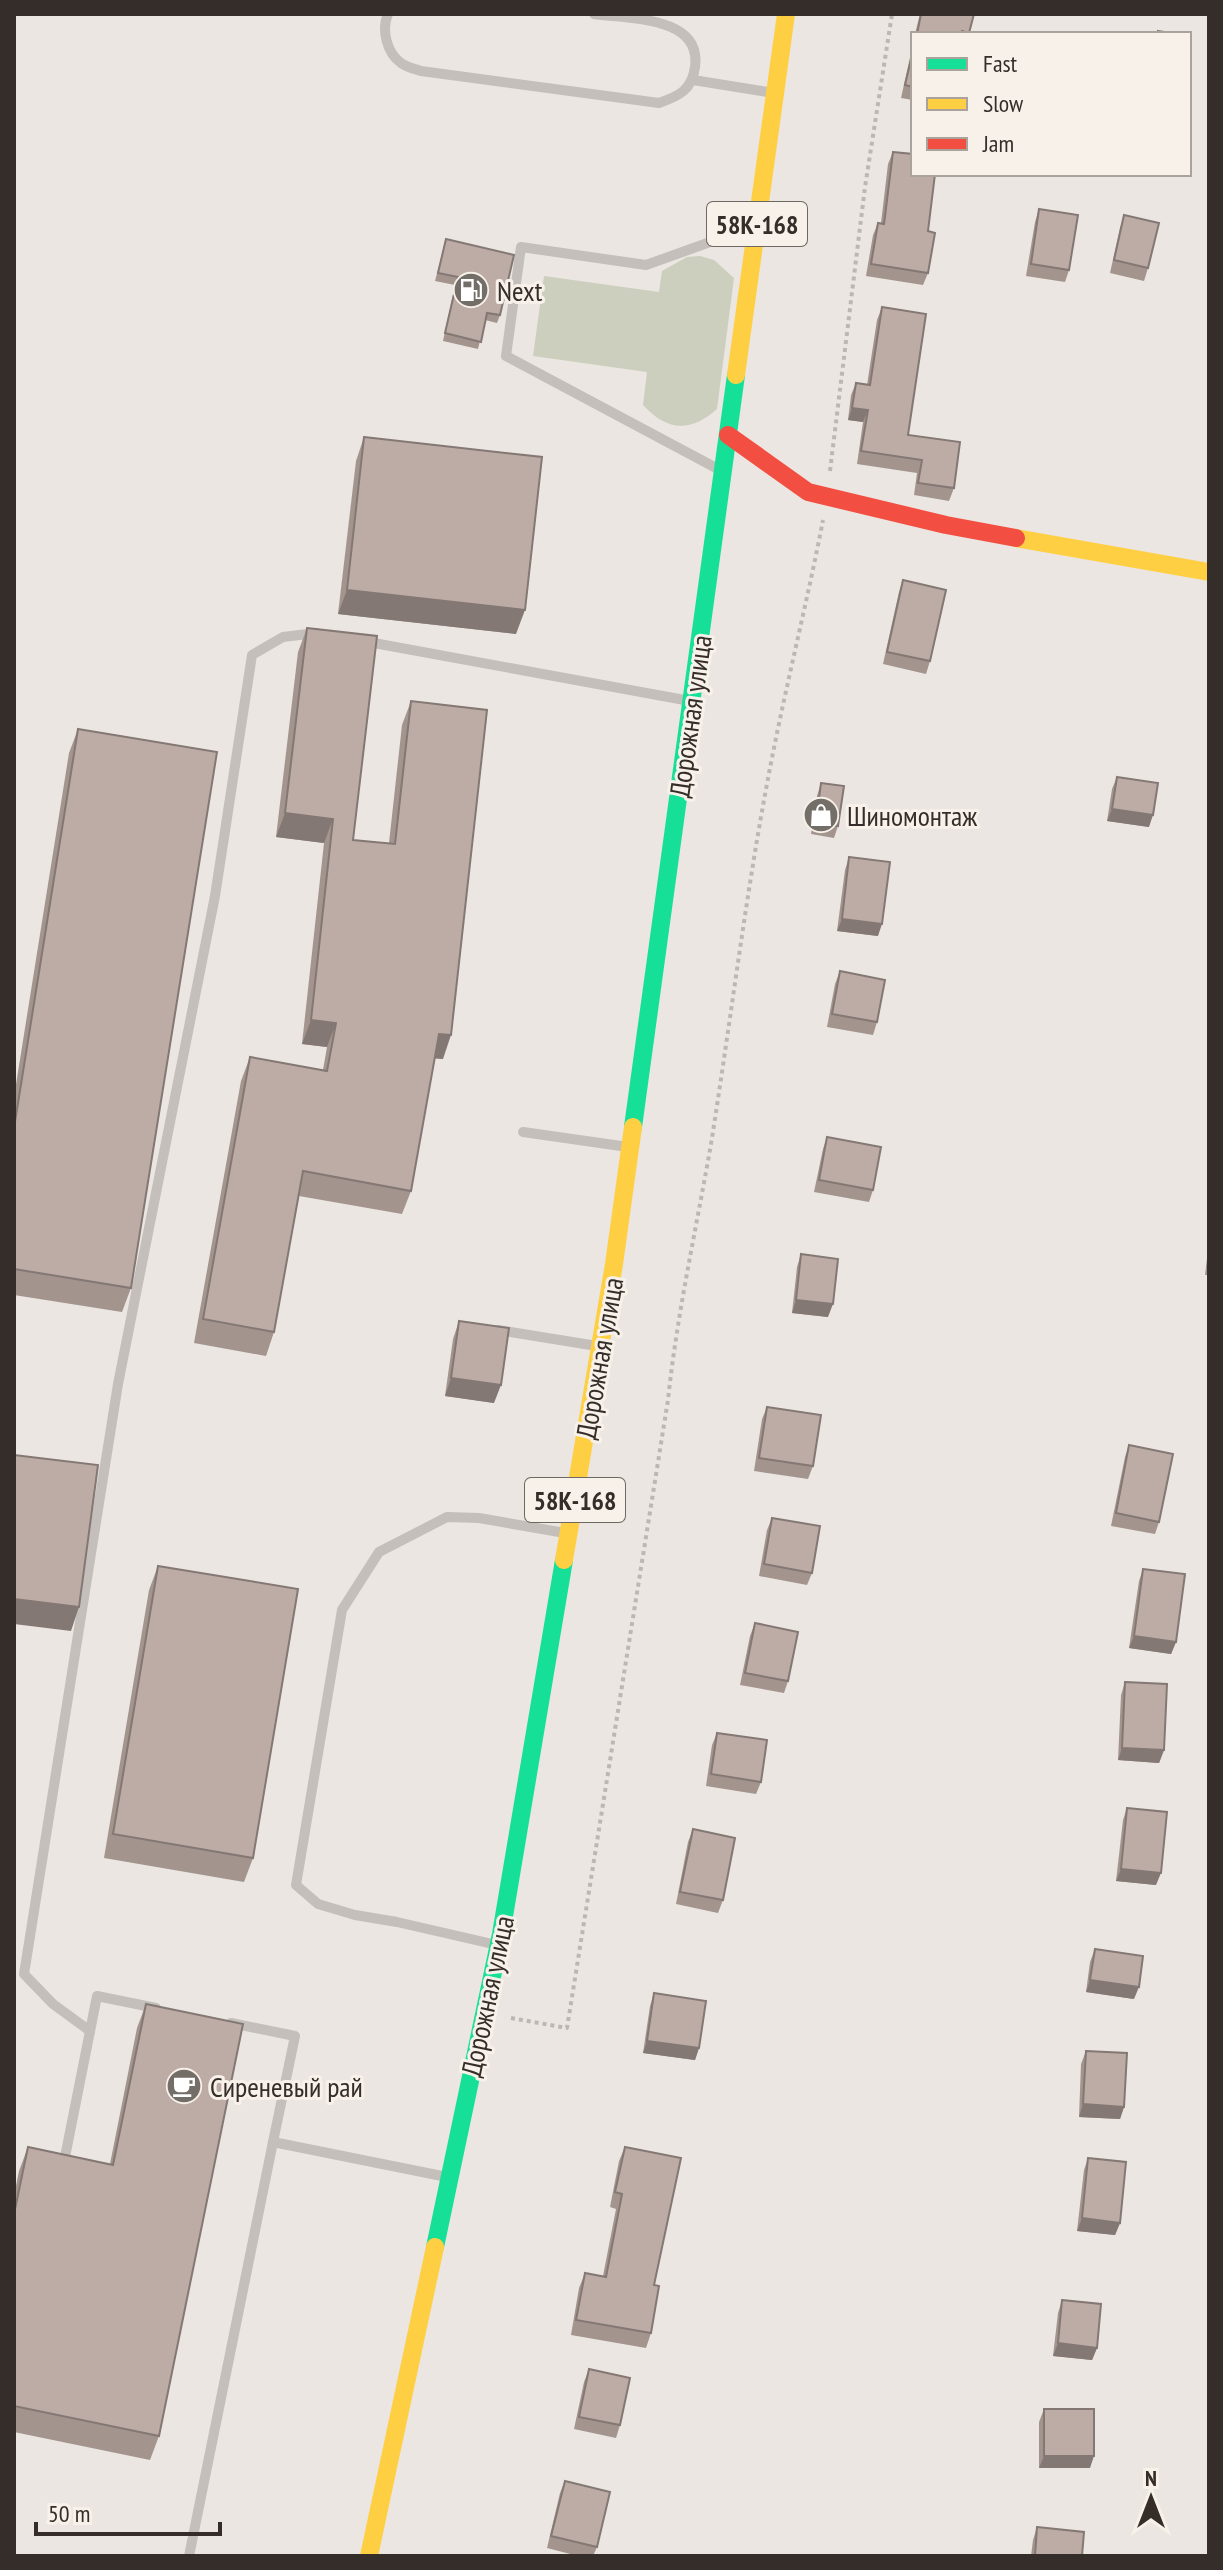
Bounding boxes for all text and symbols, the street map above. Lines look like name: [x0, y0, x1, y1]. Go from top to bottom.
legend: [911, 32, 1191, 176]
text: Fast: [983, 48, 1018, 79]
text: Slow: [983, 88, 1024, 119]
text: Jam: [982, 128, 1014, 159]
road number: 58К-168: [707, 202, 807, 246]
fuel station icon: Next: [452, 271, 490, 309]
place label: Next: [497, 272, 543, 309]
street label: Дорожная улица: [660, 633, 720, 799]
shop icon: Шиномонтаж: [802, 796, 840, 834]
place label: Шиномонтаж: [847, 797, 978, 834]
street label: Дорожная улица: [567, 1274, 631, 1442]
road number: 58К-168: [525, 1478, 625, 1522]
street label: Дорожная улица: [452, 1912, 522, 2080]
cafe icon: Сиреневый рай: [165, 2067, 203, 2105]
place label: Сиреневый рай: [210, 2068, 363, 2105]
north arrow: [1111, 2458, 1191, 2538]
text: N: [1145, 2464, 1157, 2492]
scale bar: [36, 2486, 220, 2536]
text: 50 m: [48, 2498, 90, 2529]

